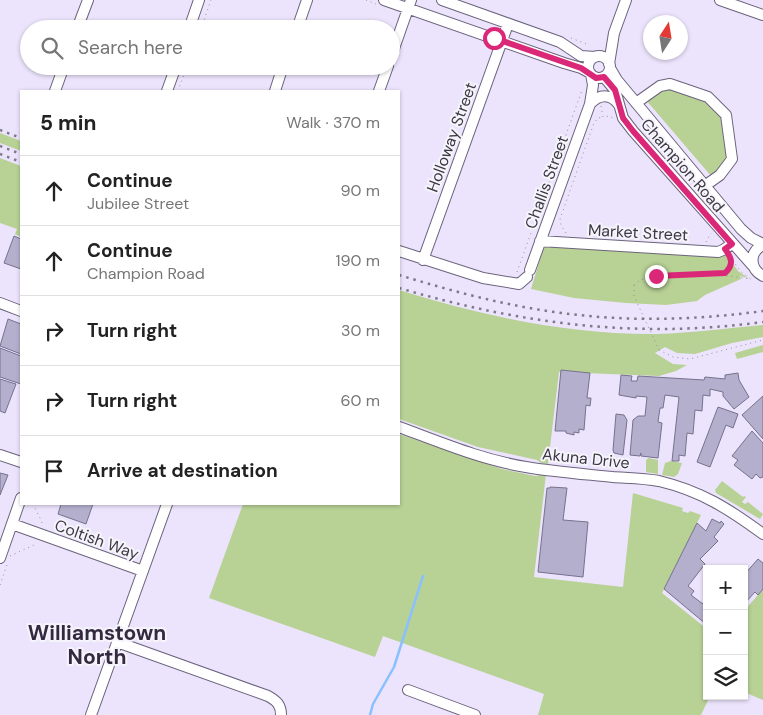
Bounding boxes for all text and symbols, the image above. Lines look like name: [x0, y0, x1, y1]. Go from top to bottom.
north arrow: [643, 15, 688, 60]
search box: [20, 20, 400, 75]
route start: [483, 27, 506, 50]
icon: search: [38, 34, 66, 62]
text: Search here: [78, 35, 183, 60]
street label: Holloway Street: [422, 79, 481, 195]
text: 5 min: [40, 109, 96, 137]
text: Walk · 370 m: [286, 112, 380, 133]
street label: Champion Road: [636, 114, 729, 217]
street label: Challis Street: [520, 133, 573, 232]
text: Continue: [87, 168, 173, 193]
icon: ahead: [40, 177, 68, 205]
text: 90 m: [340, 180, 380, 201]
text: Jubilee Street: [87, 193, 189, 214]
street label: Market Street: [587, 219, 689, 246]
text: Continue: [87, 238, 173, 263]
icon: ahead: [40, 247, 68, 275]
text: 190 m: [336, 250, 380, 271]
text: Champion Road: [87, 263, 205, 284]
route end: [645, 265, 668, 288]
icon: right: [40, 317, 68, 345]
text: Turn right: [87, 318, 177, 343]
text: 30 m: [341, 320, 380, 341]
icon: right: [40, 387, 68, 415]
text: Turn right: [87, 388, 177, 413]
text: 60 m: [340, 390, 380, 411]
street label: Akuna Drive: [541, 443, 631, 474]
icon: arrive: [40, 457, 68, 485]
text: Arrive at destination: [87, 458, 278, 483]
street label: Coltish Way: [52, 515, 142, 564]
map controls: [703, 565, 748, 700]
button: +: [703, 565, 748, 610]
button: −: [703, 610, 748, 655]
district label: Williamstown North: [28, 619, 166, 671]
button: layers: [703, 655, 748, 700]

